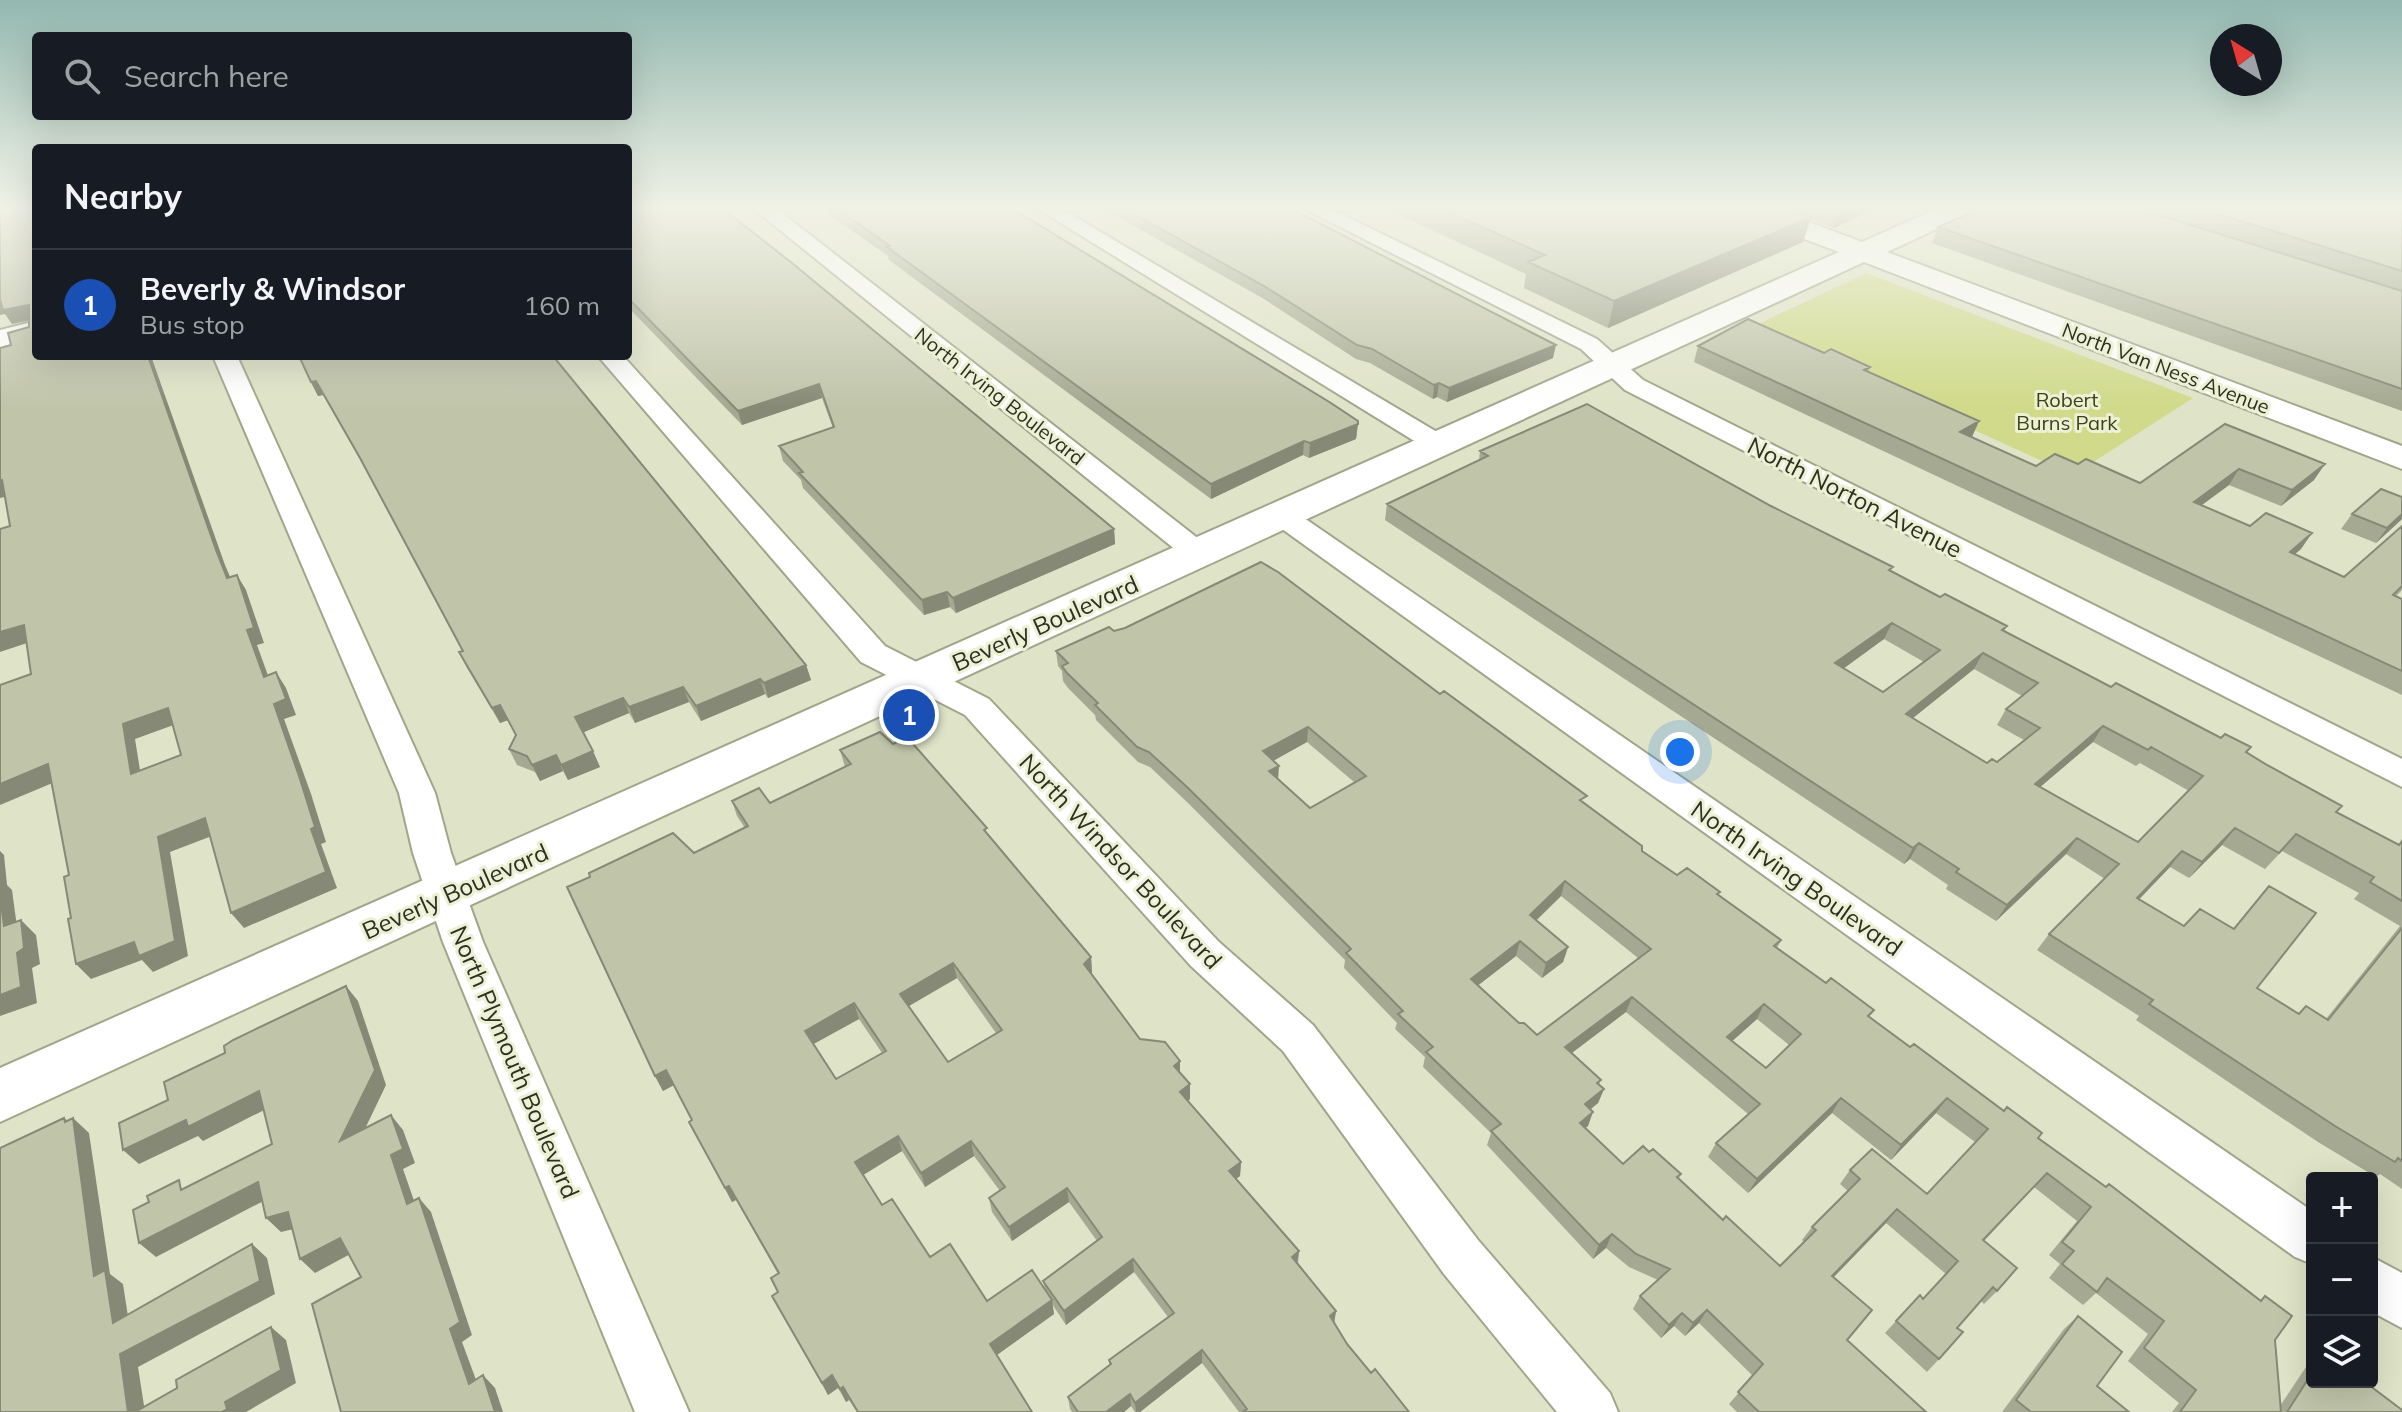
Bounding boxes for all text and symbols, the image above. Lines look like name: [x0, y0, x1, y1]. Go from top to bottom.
north arrow: [2210, 24, 2282, 96]
search box: [32, 32, 632, 120]
icon: search: [60, 54, 104, 98]
text: Search here: [124, 57, 289, 95]
text: Nearby: [64, 175, 182, 218]
text: Beverly & Windsor: [140, 270, 405, 308]
text: 1: [82, 289, 98, 322]
text: 160 m: [524, 289, 600, 322]
text: Bus stop: [140, 308, 245, 341]
street label: North Van Ness Avenue: [2059, 317, 2273, 419]
street label: North Irving Boulevard: [910, 322, 1090, 470]
park label: Robert Burns Park: [2016, 387, 2118, 435]
street label: North Norton Avenue: [1743, 430, 1967, 564]
street label: Beverly Boulevard: [947, 568, 1143, 678]
pin: 1: [883, 685, 935, 745]
your location: [1660, 732, 1700, 772]
street label: North Windsor Boulevard: [1013, 747, 1229, 975]
street label: North Irving Boulevard: [1686, 794, 1908, 962]
street label: Beverly Boulevard: [357, 836, 553, 946]
street label: North Plymouth Boulevard: [444, 921, 586, 1203]
map controls: [2306, 1172, 2378, 1388]
button: +: [2306, 1172, 2378, 1244]
button: −: [2306, 1244, 2378, 1316]
button: layers: [2306, 1316, 2378, 1388]

